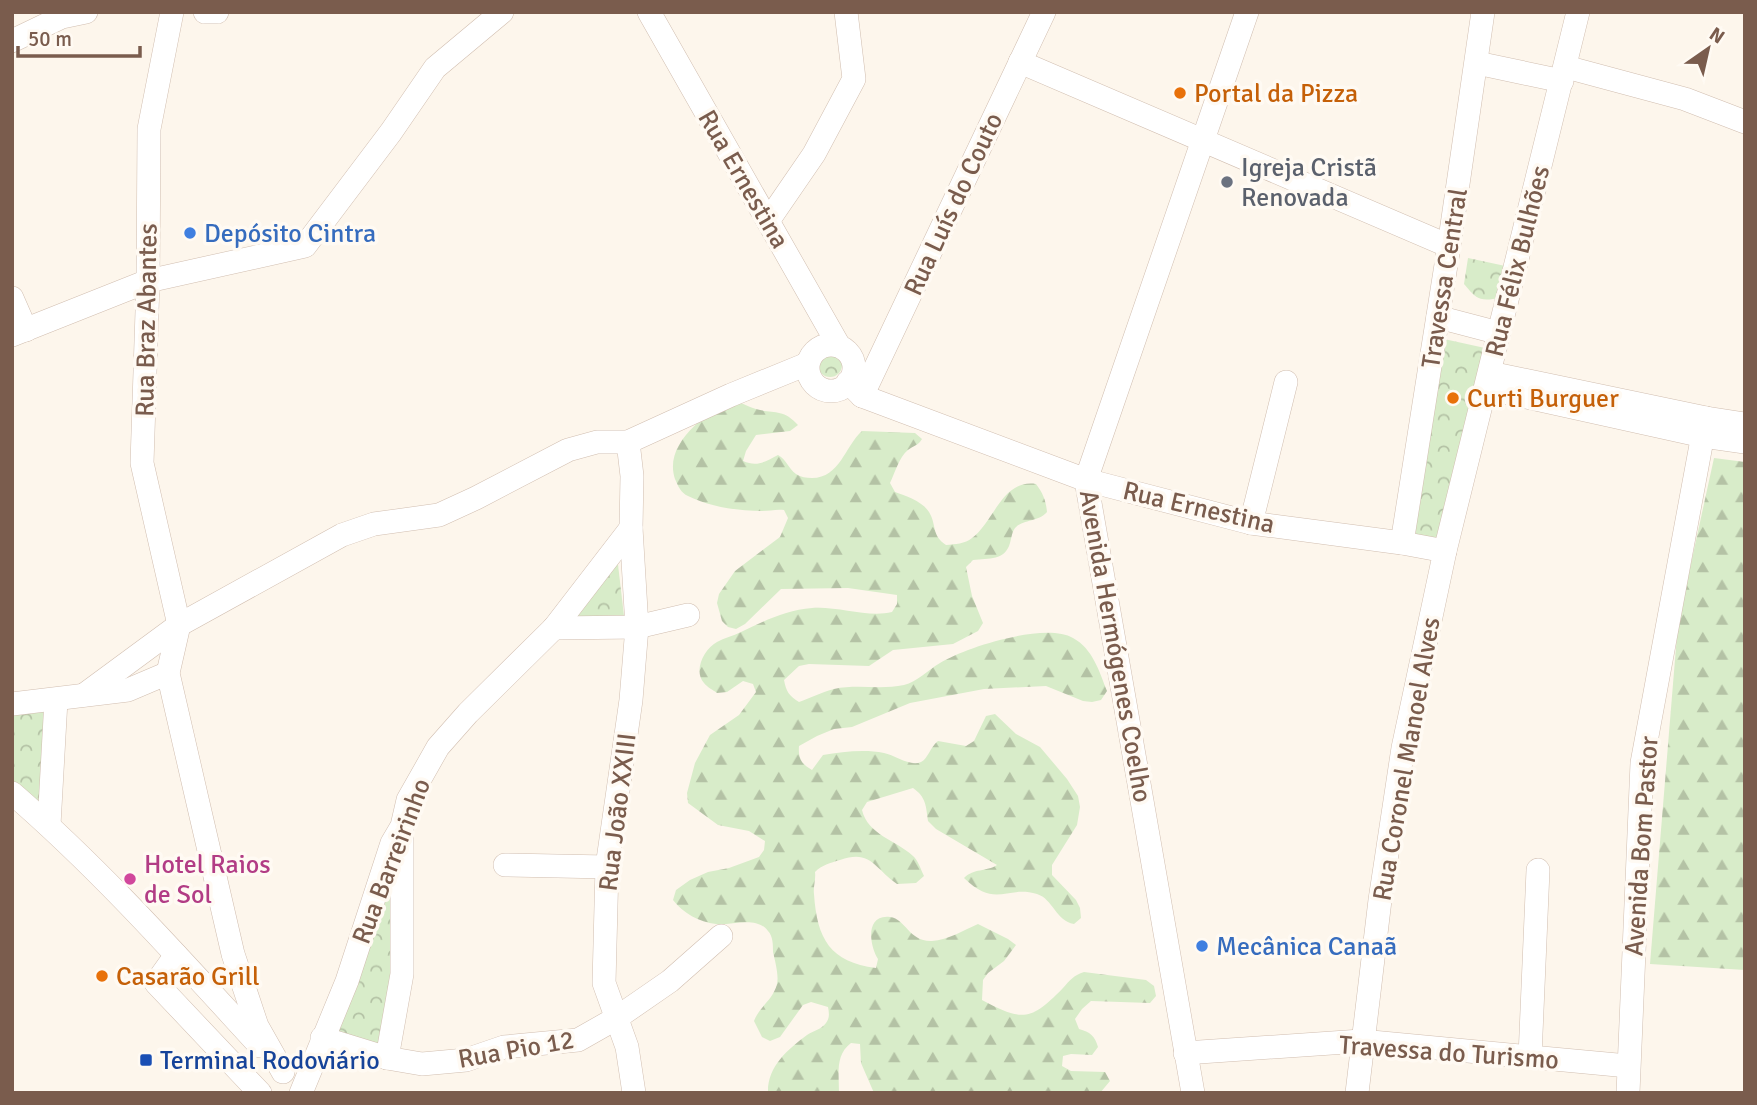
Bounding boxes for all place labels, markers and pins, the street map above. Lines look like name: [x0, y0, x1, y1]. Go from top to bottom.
place label: Portal da Pizza: [1194, 78, 1358, 110]
marker: Portal da Pizza: [1172, 85, 1188, 101]
place label: Igreja Cristã Renovada: [1241, 152, 1377, 214]
marker: Igreja Cristã Renovada: [1219, 174, 1235, 190]
place label: Depósito Cintra: [204, 218, 376, 250]
marker: Depósito Cintra: [182, 225, 198, 241]
place label: Curti Burguer: [1467, 383, 1619, 415]
marker: Curti Burguer: [1445, 390, 1461, 406]
place label: Hotel Raios de Sol: [144, 849, 271, 911]
marker: Hotel Raios de Sol: [122, 871, 138, 887]
place label: Mecânica Canaã: [1216, 931, 1397, 963]
marker: Mecânica Canaã: [1194, 938, 1210, 954]
place label: Casarão Grill: [116, 961, 260, 993]
marker: Casarão Grill: [94, 968, 110, 984]
place label: Terminal Rodoviário: [160, 1045, 380, 1077]
marker: Terminal Rodoviário: [138, 1052, 154, 1068]

